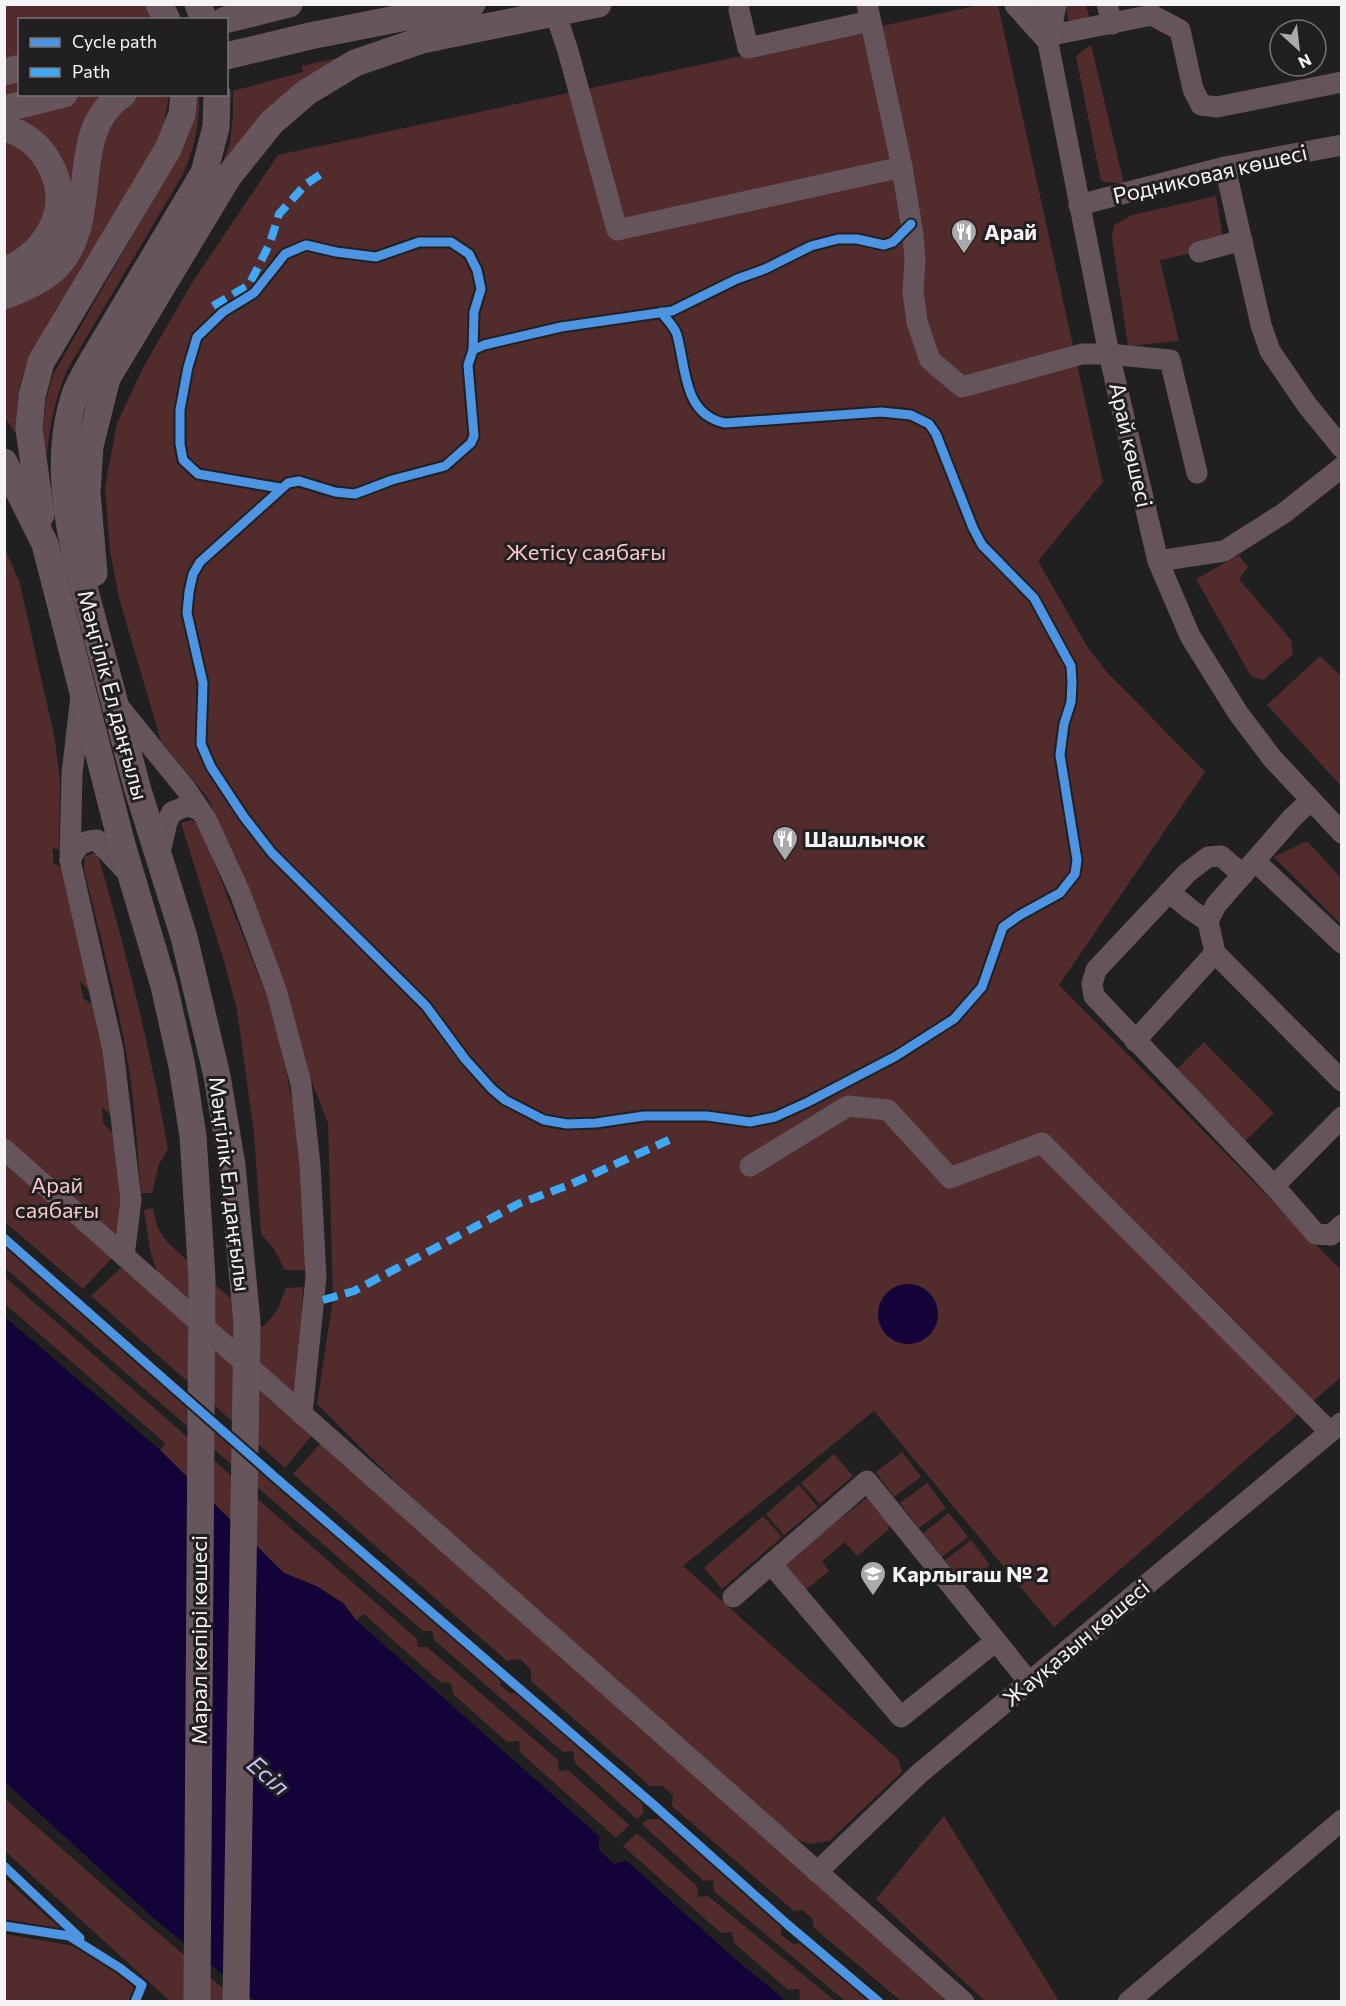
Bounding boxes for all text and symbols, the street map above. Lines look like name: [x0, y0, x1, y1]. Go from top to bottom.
legend: [18, 18, 228, 96]
north arrow: [1268, 18, 1328, 78]
text: Cycle path: [72, 30, 157, 52]
text: N: [1295, 51, 1315, 73]
text: Path: [72, 60, 110, 82]
street label: Родниковая көшесі: [1110, 138, 1310, 209]
restaurant icon: Арай: [949, 217, 979, 255]
place label: Арай: [984, 218, 1037, 245]
street label: Арай көшесі: [1104, 380, 1159, 510]
park label: Жетісу саябағы: [506, 538, 666, 565]
street label: Мәңгілік Ел даңғылы: [72, 587, 155, 803]
restaurant icon: Шашлычок: [770, 824, 800, 862]
place label: Шашлычок: [804, 825, 926, 852]
street label: Мәңгілік Ел даңғылы: [204, 1075, 257, 1293]
park label: Арай саябағы: [15, 1171, 99, 1223]
street label: Марал көпірі көшесі: [185, 1535, 212, 1745]
school or university icon: Карлыгаш № 2: [858, 1559, 888, 1597]
place label: Карлыгаш № 2: [892, 1560, 1049, 1587]
street label: Жауқазын көшесі: [997, 1573, 1155, 1712]
water label: Есіл: [242, 1749, 296, 1801]

